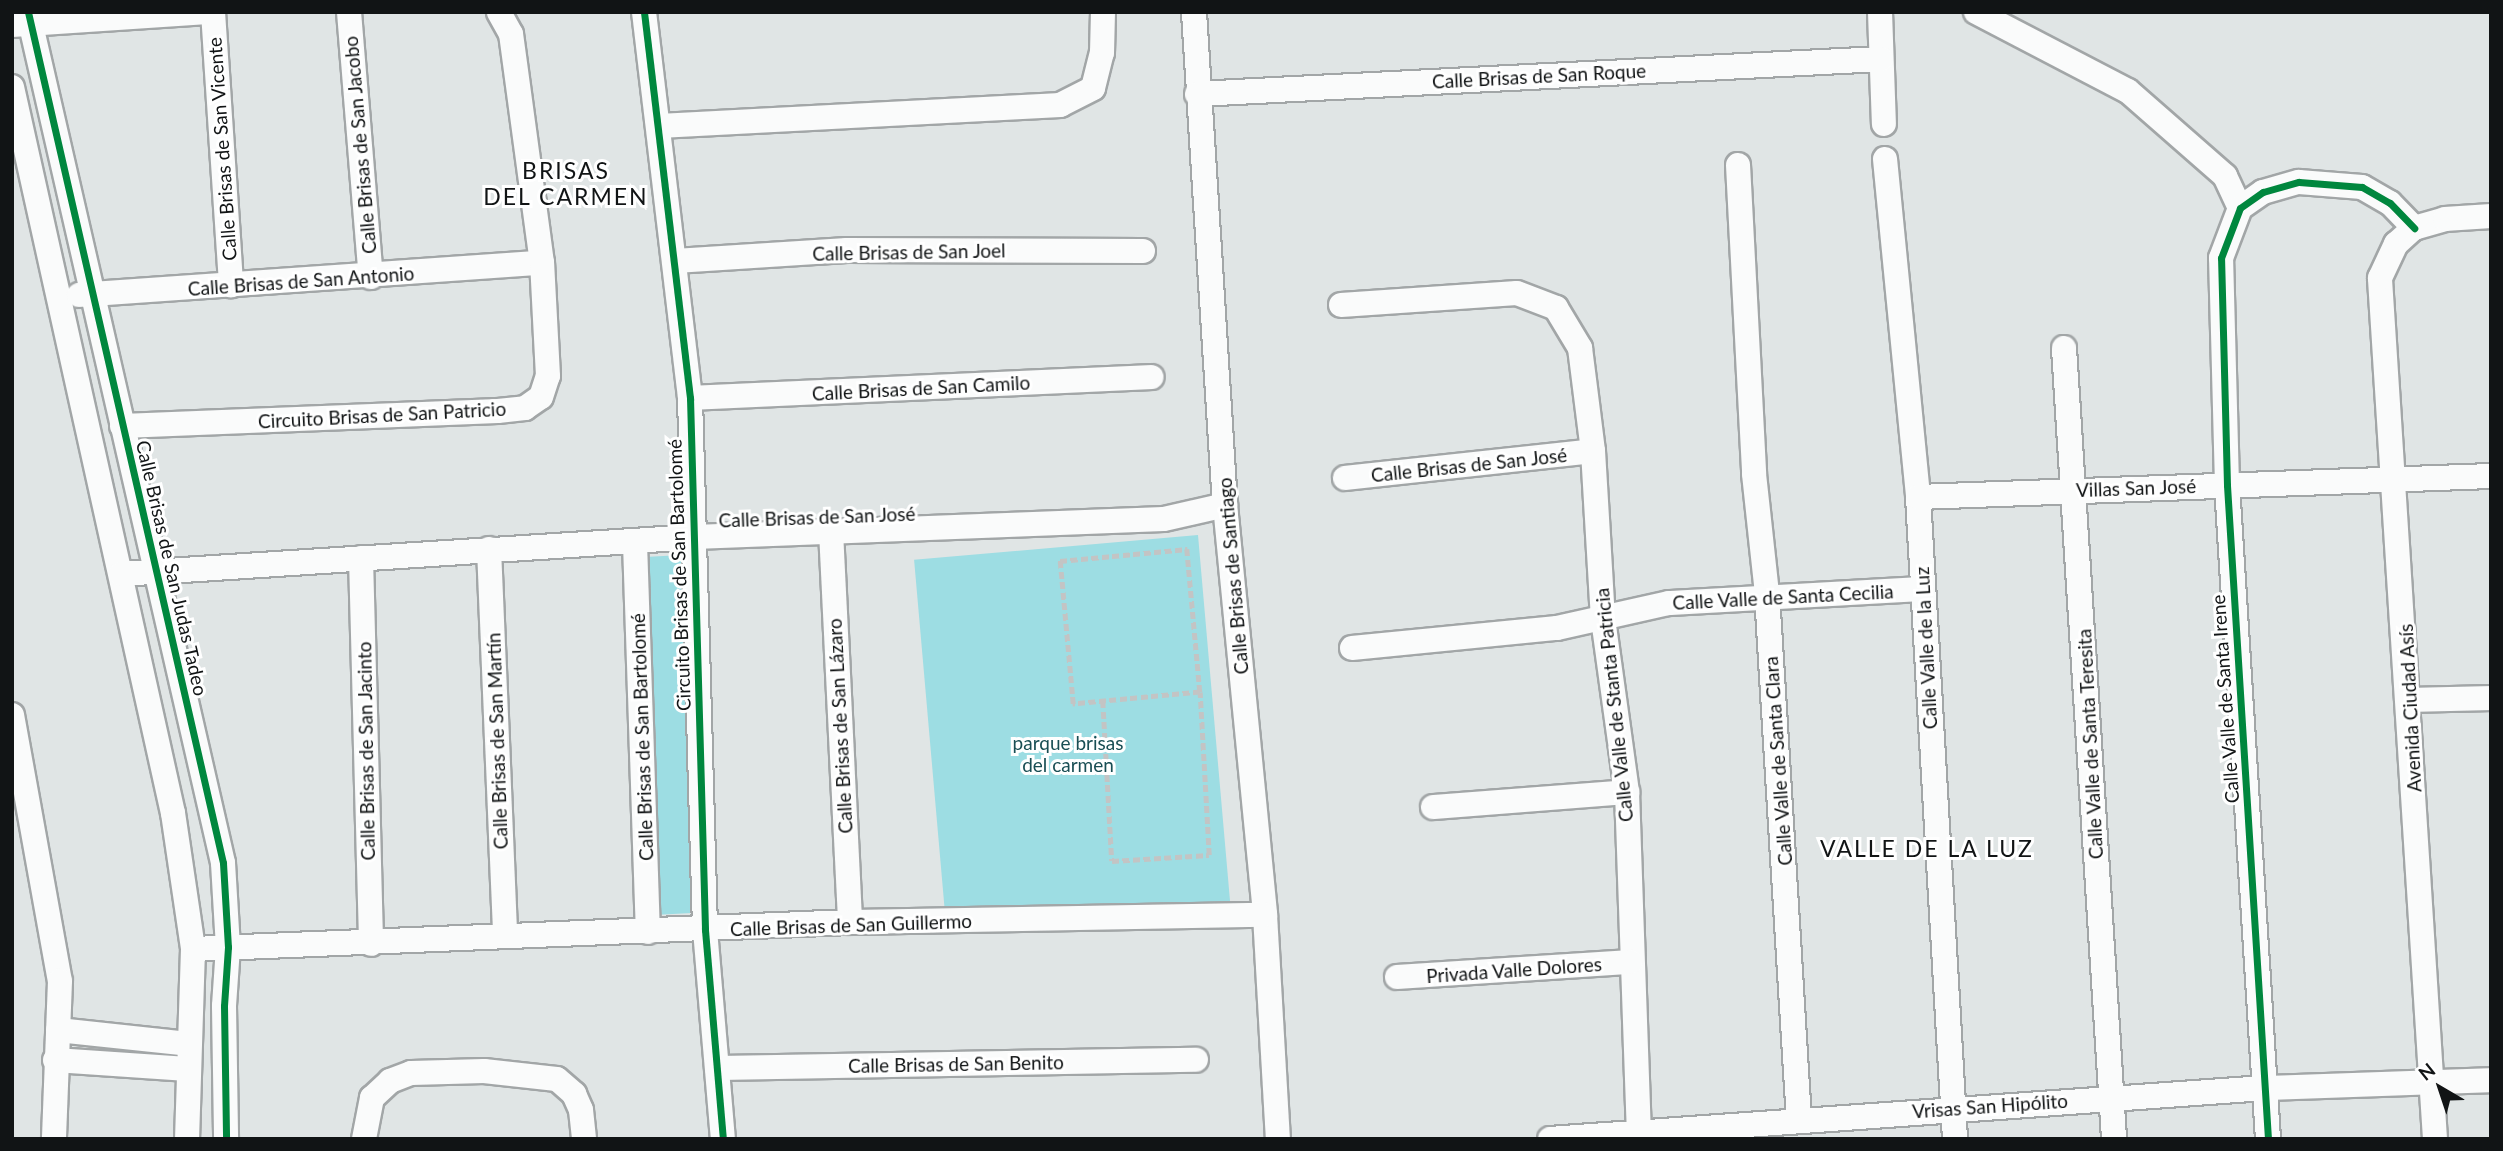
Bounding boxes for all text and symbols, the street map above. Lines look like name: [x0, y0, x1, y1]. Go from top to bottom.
street label: Calle Brisas de San Jacobo: [339, 35, 381, 255]
street label: Calle Brisas de San Vicente: [203, 36, 241, 262]
street label: Calle Brisas de San Roque: [1431, 59, 1647, 93]
district label: BRISAS DEL CARMEN: [484, 156, 648, 210]
street label: Calle Brisas de San Joel: [812, 239, 1006, 265]
street label: Calle Brisas de San Antonio: [187, 262, 415, 300]
street label: Calle Brisas de San Camilo: [811, 371, 1031, 405]
street label: Circuito Brisas de San Patricio: [257, 397, 507, 433]
street label: Calle Brisas de San Judas Tadeo: [131, 438, 213, 698]
street label: Circuito Brisas de San Bartolomé: [663, 439, 695, 711]
street label: Calle Brisas de San José: [1370, 443, 1568, 487]
street label: Villas San José: [2075, 475, 2197, 501]
street label: Calle Brisas de Santiago: [1213, 477, 1253, 675]
street label: Calle Brisas de San José: [718, 502, 916, 532]
street label: Calle Valle de la Luz: [1910, 566, 1942, 730]
street label: Calle Valle de Santa Cecilia: [1671, 580, 1895, 614]
street label: Calle Valle de Stanta Patricia: [1590, 587, 1638, 823]
street label: Calle Valle de Santa Irene: [2206, 594, 2244, 804]
street label: Calle Brisas de San Bartolomé: [626, 613, 658, 861]
street label: Calle Brisas de San Lázaro: [823, 618, 857, 834]
street label: Avenida Ciudad Asís: [2394, 623, 2426, 793]
street label: Calle Valle de Santa Teresita: [2073, 628, 2107, 860]
street label: Calle Brisas de San Martín: [482, 632, 512, 850]
street label: Calle Brisas de San Jacinto: [353, 641, 379, 861]
street label: Calle Valle de Santa Clara: [1759, 655, 1797, 867]
park label: parque brisas del carmen: [1013, 732, 1123, 776]
district label: VALLE DE LA LUZ: [1822, 834, 2032, 862]
street label: Calle Brisas de San Guillermo: [730, 909, 972, 941]
street label: Privada Valle Dolores: [1425, 952, 1603, 988]
street label: Calle Brisas de San Benito: [848, 1051, 1064, 1077]
north arrow: [2405, 1053, 2475, 1123]
text: N: [2414, 1058, 2439, 1085]
street label: Vrisas San Hipólito: [1911, 1089, 2069, 1123]

